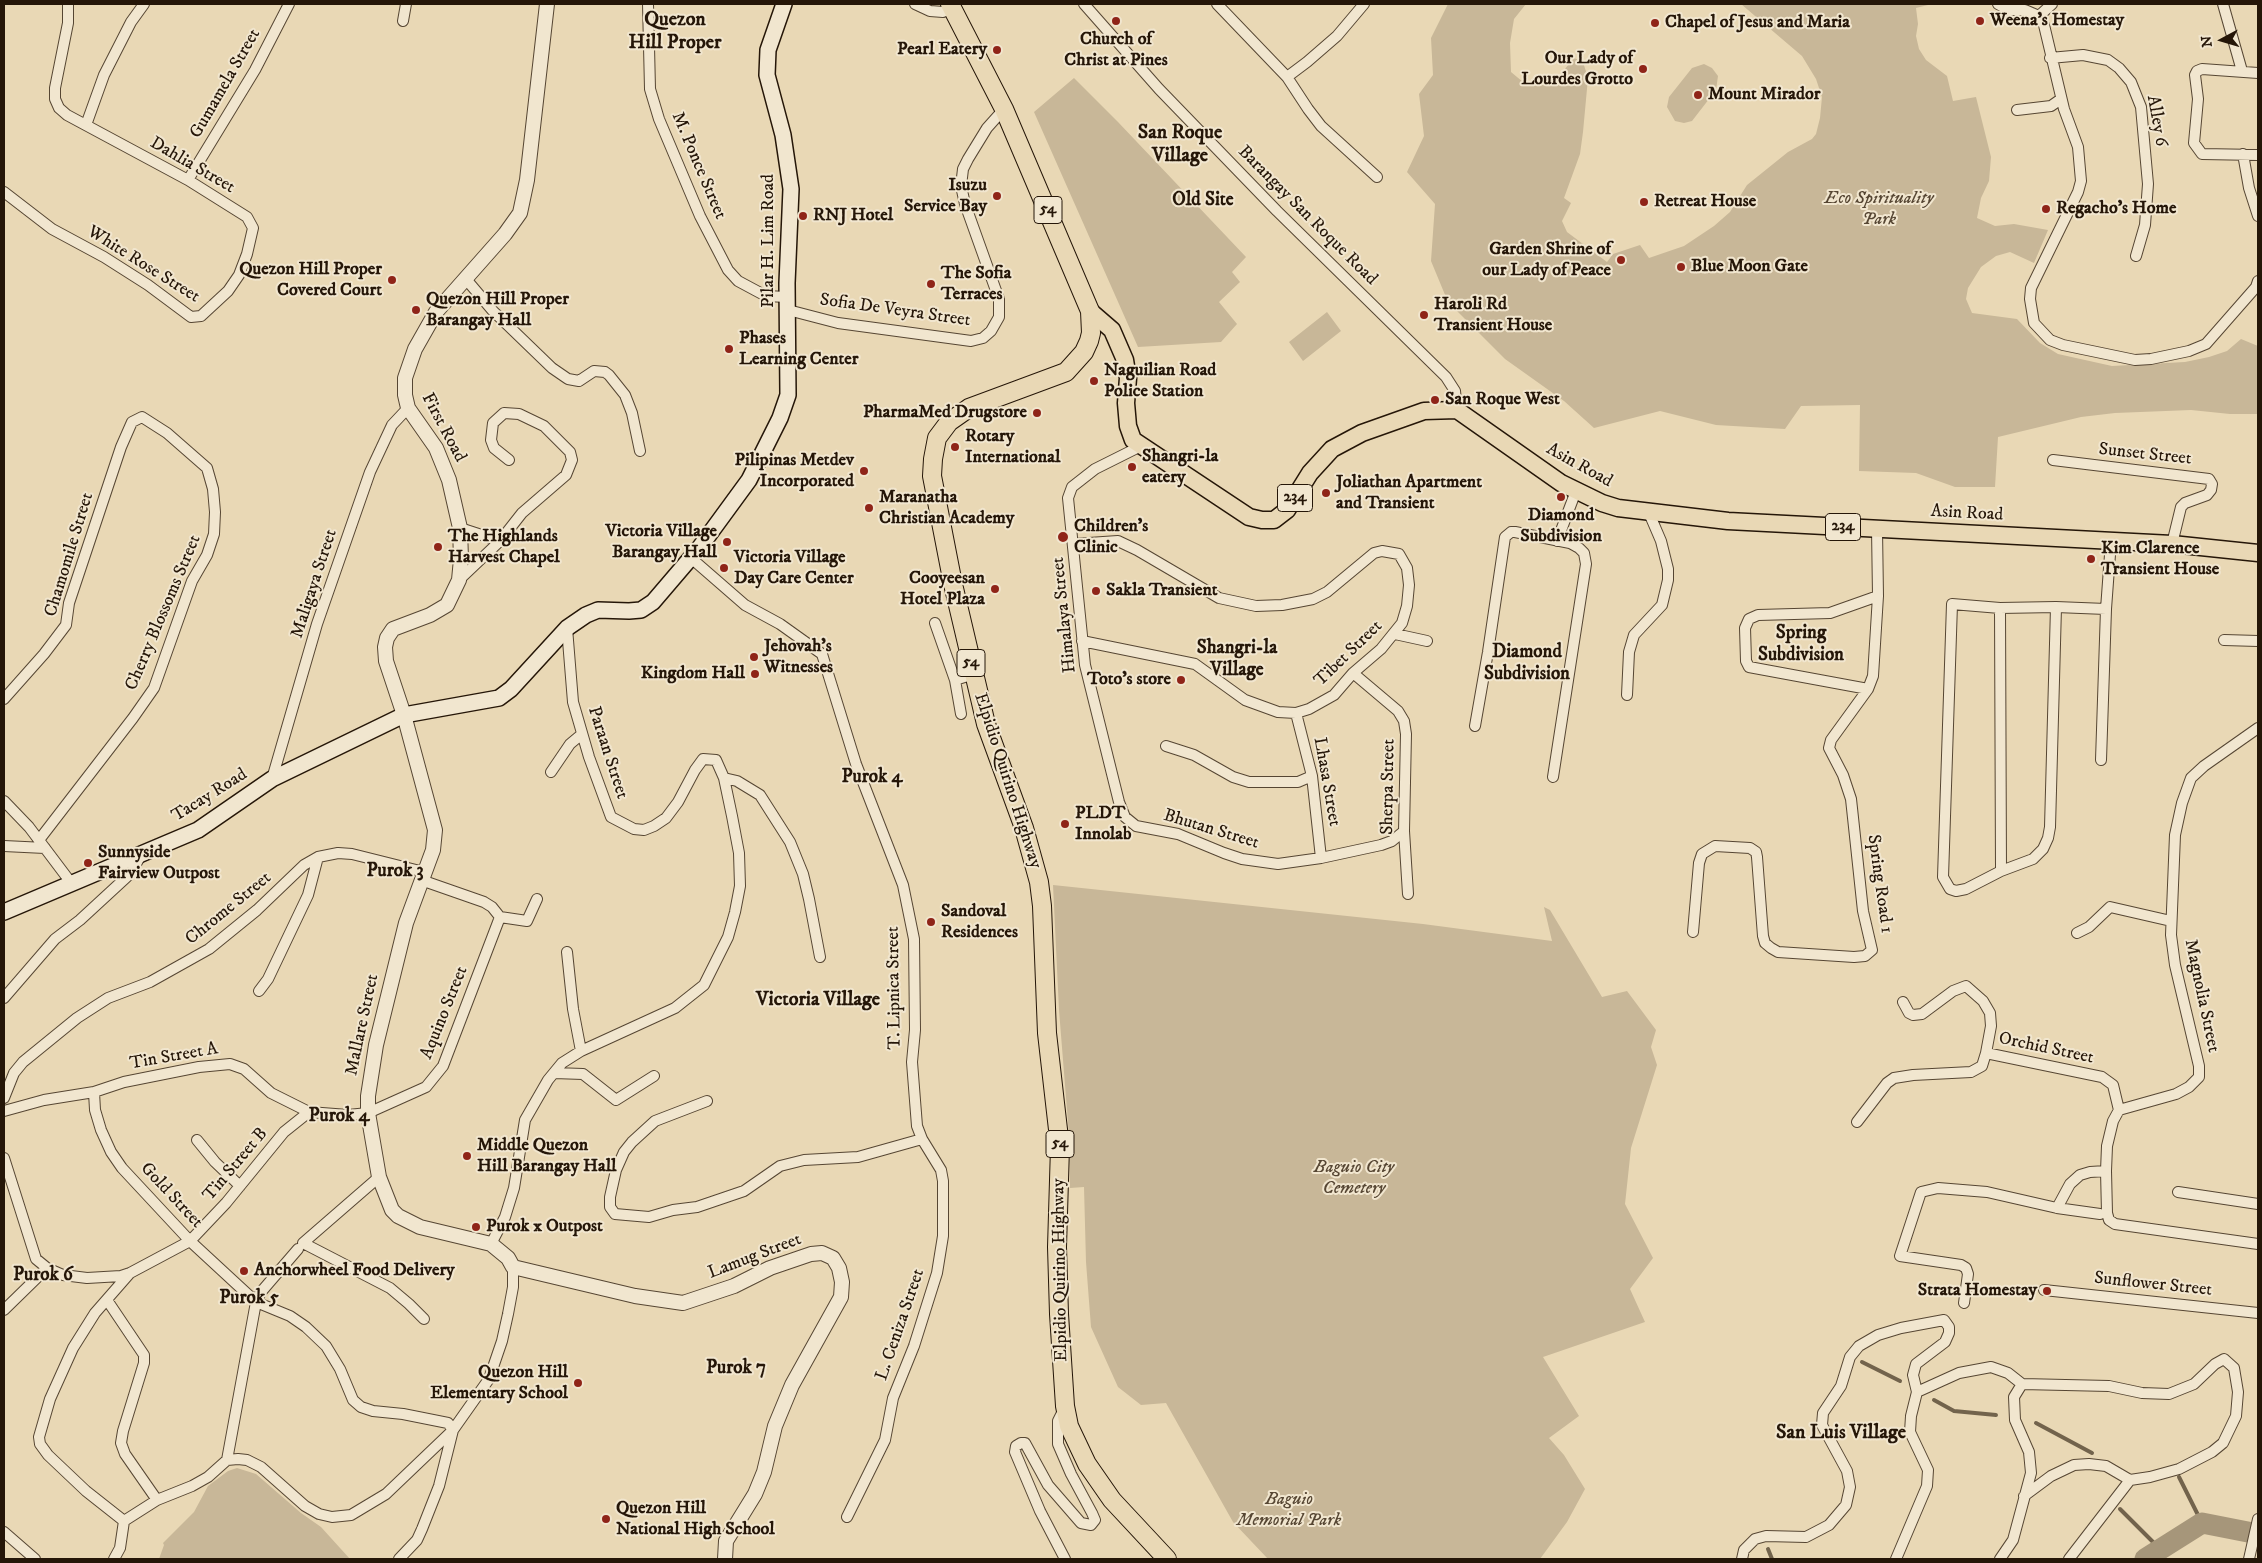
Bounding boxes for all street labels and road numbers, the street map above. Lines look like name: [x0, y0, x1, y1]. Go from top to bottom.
street label: Gumamela Street: [186, 25, 266, 143]
street label: Alley 6: [2141, 94, 2171, 148]
street label: M. Ponce Street: [666, 109, 730, 223]
street label: Dahlia Street: [146, 133, 238, 199]
street label: Barangay San Roque Road: [1233, 142, 1381, 290]
street label: Pilar H. Lim Road: [758, 174, 780, 308]
road number: 54: [1034, 196, 1062, 224]
street label: White Rose Street: [83, 222, 203, 308]
street label: Sofia De Veyra Street: [818, 290, 972, 332]
street label: First Road: [416, 390, 470, 466]
street label: Asin Road: [1542, 439, 1616, 493]
street label: Sunset Street: [2098, 439, 2192, 471]
road number: 234: [1278, 484, 1312, 512]
street label: Chamomile Street: [41, 490, 99, 620]
street label: Asin Road: [1930, 501, 2004, 527]
road number: 234: [1826, 514, 1860, 540]
street label: Maligaya Street: [287, 527, 343, 641]
street label: Cherry Blossoms Street: [121, 532, 207, 694]
street label: Himalaya Street: [1048, 556, 1082, 674]
street label: Tibet Street: [1310, 616, 1388, 692]
road number: 54: [957, 650, 985, 676]
street label: Elpidio Quirino Highway: [968, 690, 1046, 872]
street label: Paraan Street: [582, 704, 632, 802]
street label: Lhasa Street: [1308, 736, 1344, 828]
street label: Sherpa Street: [1377, 739, 1401, 835]
street label: Tacay Road: [168, 764, 252, 828]
street label: Bhutan Street: [1161, 805, 1261, 855]
street label: Spring Road 1: [1861, 833, 1897, 935]
street label: Chrome Street: [182, 868, 276, 950]
street label: T. Lipnica Street: [883, 926, 907, 1050]
street label: Magnolia Street: [2178, 938, 2224, 1054]
street label: Aquino Street: [417, 963, 473, 1063]
street label: Mallare Street: [342, 972, 384, 1078]
street label: Orchid Street: [1996, 1028, 2096, 1070]
street label: Tin Street A: [128, 1039, 220, 1075]
street label: Tin Street B: [199, 1124, 273, 1206]
road number: 54: [1046, 1130, 1074, 1158]
street label: Gold Street: [135, 1159, 207, 1233]
street label: Elpidio Quirino Highway: [1049, 1178, 1073, 1362]
street label: Lamug Street: [705, 1229, 805, 1285]
street label: L. Ceniza Street: [872, 1266, 930, 1384]
street label: Sunflower Street: [2093, 1268, 2213, 1302]

